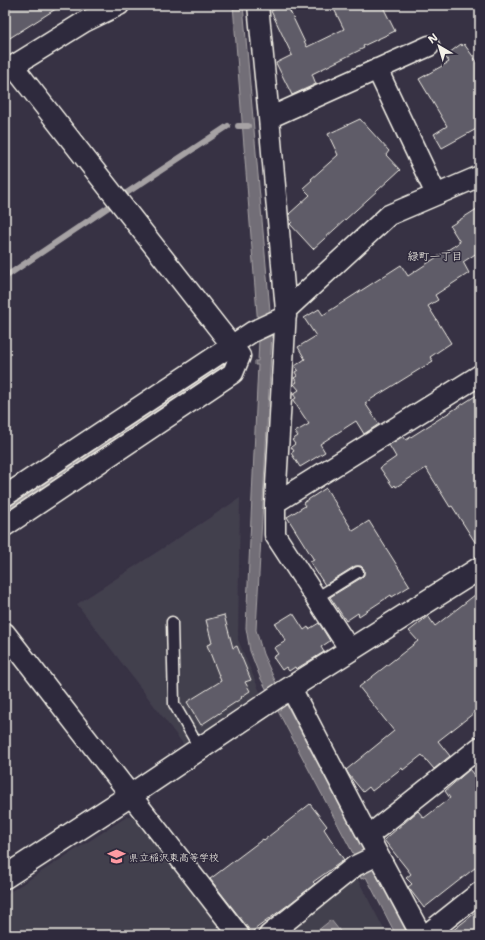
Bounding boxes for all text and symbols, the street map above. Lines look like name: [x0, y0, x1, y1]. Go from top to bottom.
north arrow: [419, 26, 459, 66]
text: N: [425, 30, 441, 47]
district label: 緑町一丁目: [408, 249, 463, 264]
school or university icon: 県立稲沢東高等学校: [106, 847, 126, 867]
place label: 県立稲沢東高等学校: [129, 851, 219, 864]

